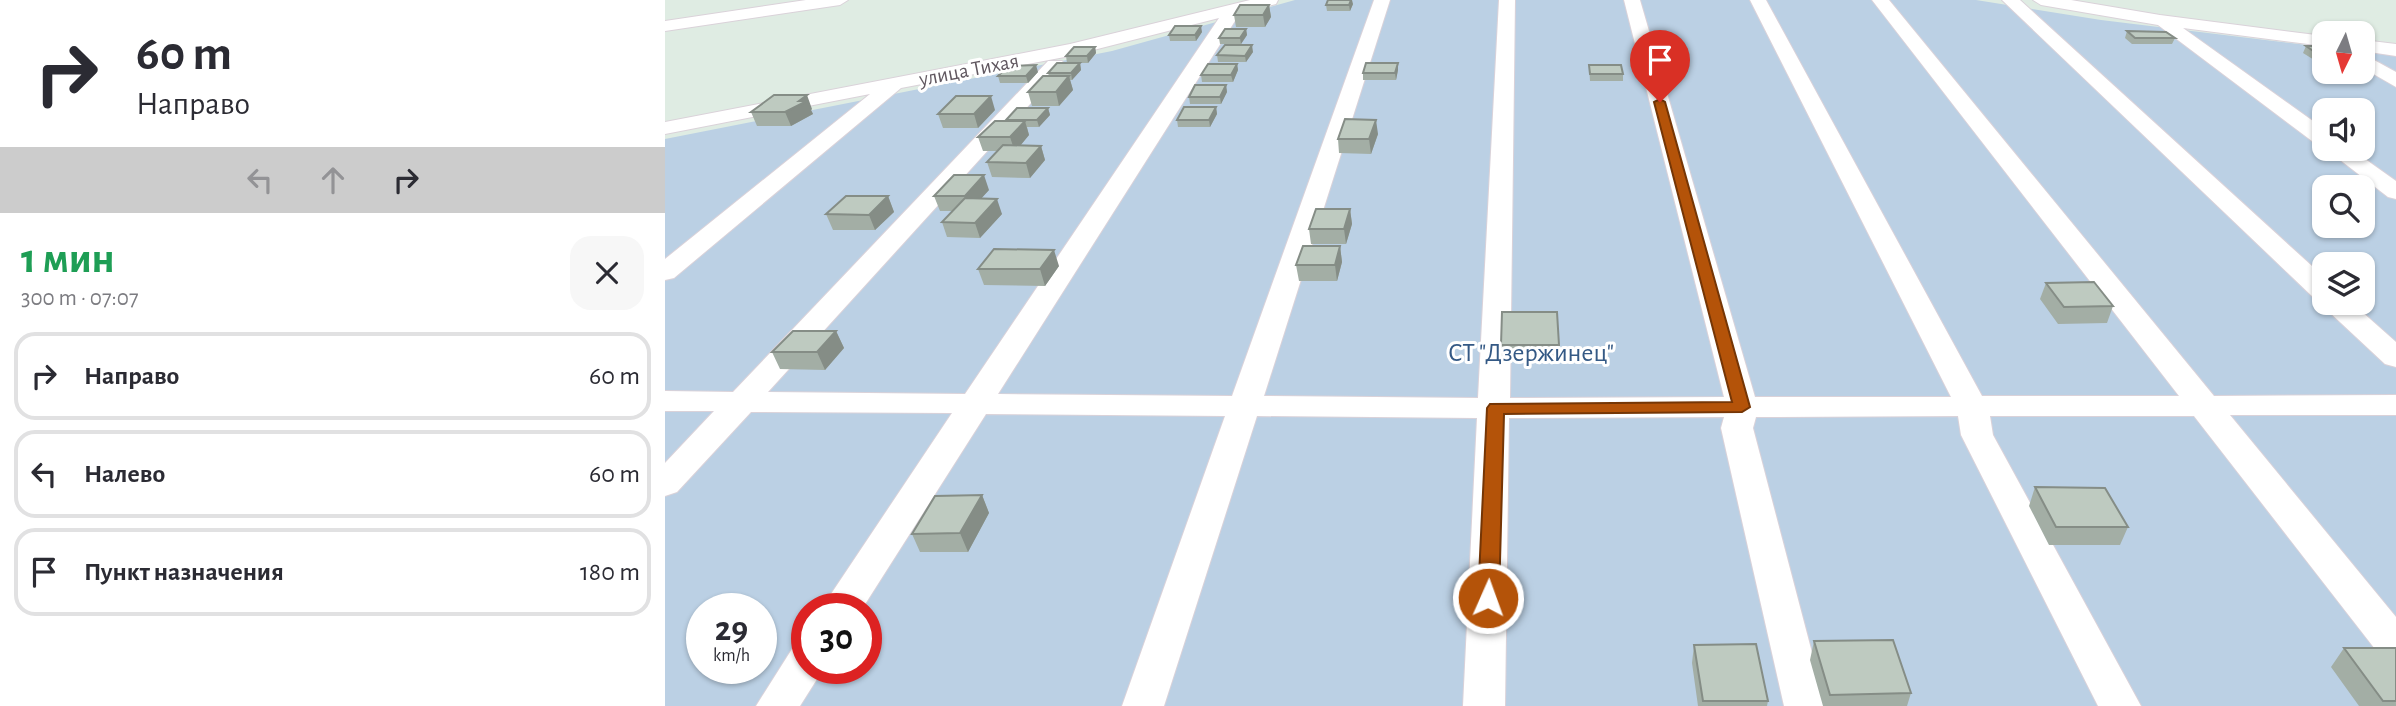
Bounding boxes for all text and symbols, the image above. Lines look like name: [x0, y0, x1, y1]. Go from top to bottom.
north arrow: [2312, 21, 2375, 84]
map controls: [2312, 21, 2375, 315]
icon: right: [21, 28, 112, 119]
text: 60 m: [136, 30, 232, 79]
pin: [1630, 30, 1690, 102]
icon: arrive: [1641, 41, 1679, 79]
street label: улица Тихая: [916, 50, 1021, 90]
text: Направо: [136, 88, 250, 120]
button: sound: [2312, 98, 2375, 161]
icon: left: [241, 161, 279, 199]
icon: ahead: [314, 161, 352, 199]
icon: right: [387, 161, 425, 199]
button: search: [2312, 175, 2375, 238]
button: close: [570, 236, 644, 310]
text: 1 мин: [21, 238, 115, 280]
button: layers: [2312, 252, 2375, 315]
text: 300 m · 07:07: [21, 287, 139, 310]
park label: СТ "Дзержинец": [1448, 340, 1614, 366]
icon: right: [25, 357, 63, 395]
text: Направо: [84, 363, 179, 389]
text: 60 m: [589, 363, 640, 389]
icon: left: [25, 455, 63, 493]
text: Налево: [84, 461, 165, 487]
text: 60 m: [589, 461, 640, 487]
icon: arrive: [25, 553, 63, 591]
text: Пункт назначения: [84, 559, 284, 585]
text: 180 m: [580, 559, 640, 585]
position arrow: [1451, 561, 1525, 635]
speed limit sign: 30: [791, 593, 882, 684]
text: 29: [715, 612, 748, 647]
text: km/h: [713, 647, 750, 665]

